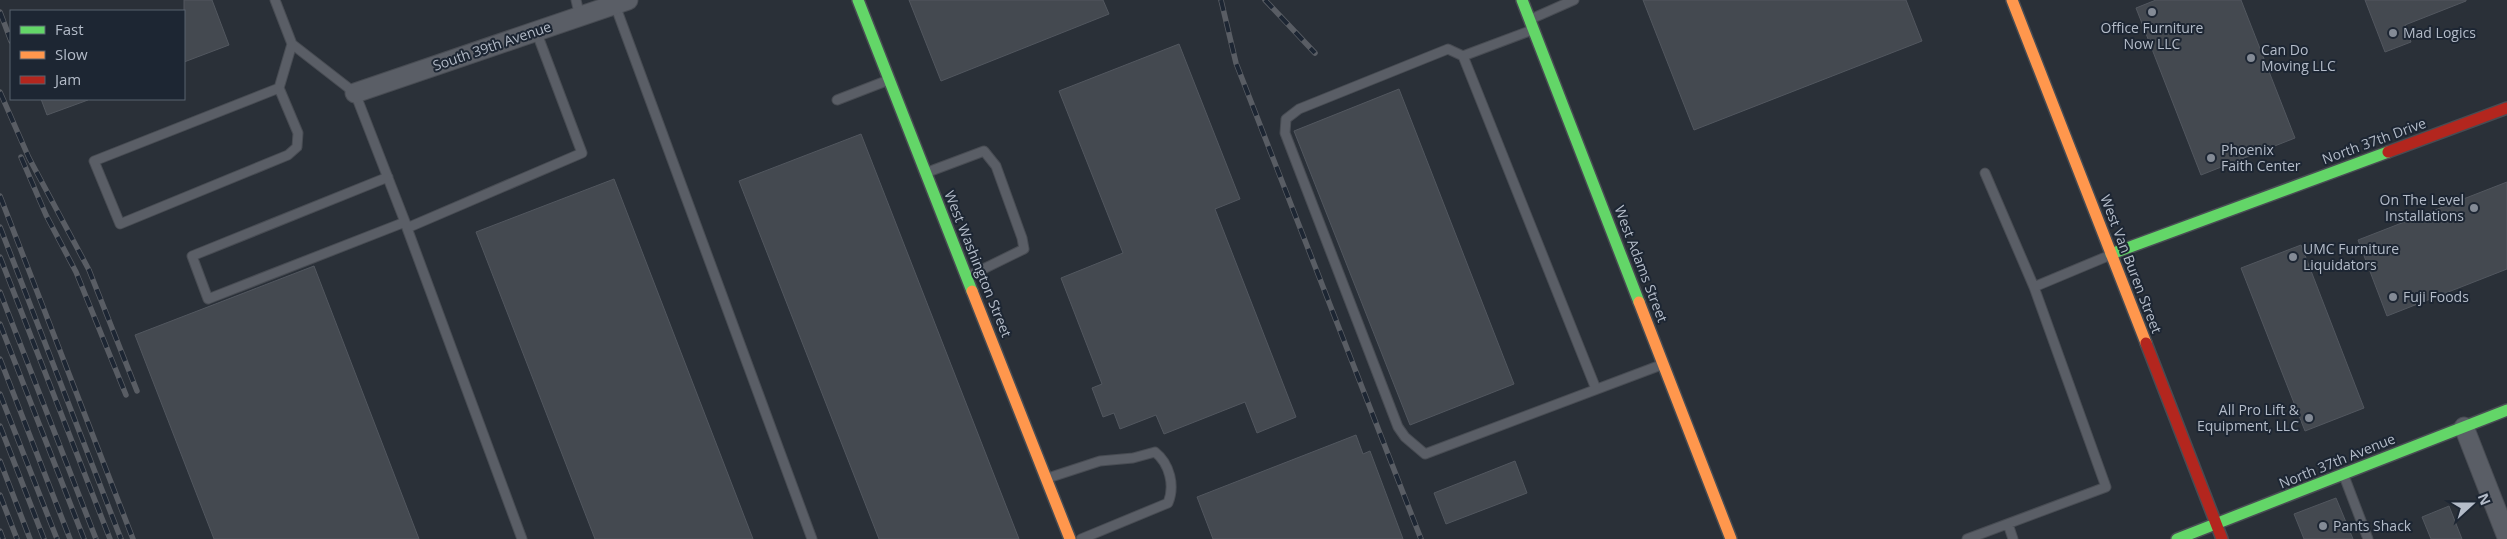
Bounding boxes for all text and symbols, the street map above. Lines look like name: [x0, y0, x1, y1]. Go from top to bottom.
marker: Office Furniture Now LLC: [2146, 6, 2158, 18]
legend: [10, 10, 185, 100]
street label: South 39th Avenue: [430, 16, 554, 75]
place label: Office Furniture Now LLC: [2101, 18, 2204, 53]
text: Fast: [55, 19, 84, 39]
place label: Mad Logics: [2403, 23, 2476, 42]
marker: Mad Logics: [2387, 27, 2399, 39]
place label: Can Do Moving LLC: [2261, 40, 2336, 75]
text: Slow: [55, 44, 88, 64]
marker: Can Do Moving LLC: [2245, 52, 2257, 64]
text: Jam: [53, 69, 81, 89]
street label: North 37th Drive: [2319, 113, 2429, 168]
place label: Phoenix Faith Center: [2221, 140, 2301, 175]
marker: Phoenix Faith Center: [2205, 152, 2217, 164]
street label: West Washington Street: [940, 188, 1017, 340]
place label: On The Level Installations: [2380, 190, 2464, 225]
street label: West Van Buren Street: [2096, 192, 2167, 336]
marker: On The Level Installations: [2468, 202, 2480, 214]
street label: West Adams Street: [1610, 203, 1672, 325]
place label: UMC Furniture Liquidators: [2303, 239, 2399, 274]
marker: UMC Furniture Liquidators: [2287, 251, 2299, 263]
place label: Fuji Foods: [2403, 287, 2469, 306]
marker: Fuji Foods: [2387, 291, 2399, 303]
place label: All Pro Lift & Equipment, LLC: [2197, 400, 2300, 435]
marker: All Pro Lift & Equipment, LLC: [2303, 412, 2315, 424]
street label: North 37th Avenue: [2276, 428, 2398, 493]
north arrow: [2447, 479, 2497, 529]
text: N: [2474, 490, 2496, 508]
place label: Pants Shack: [2333, 516, 2412, 535]
marker: Pants Shack: [2317, 520, 2329, 532]

